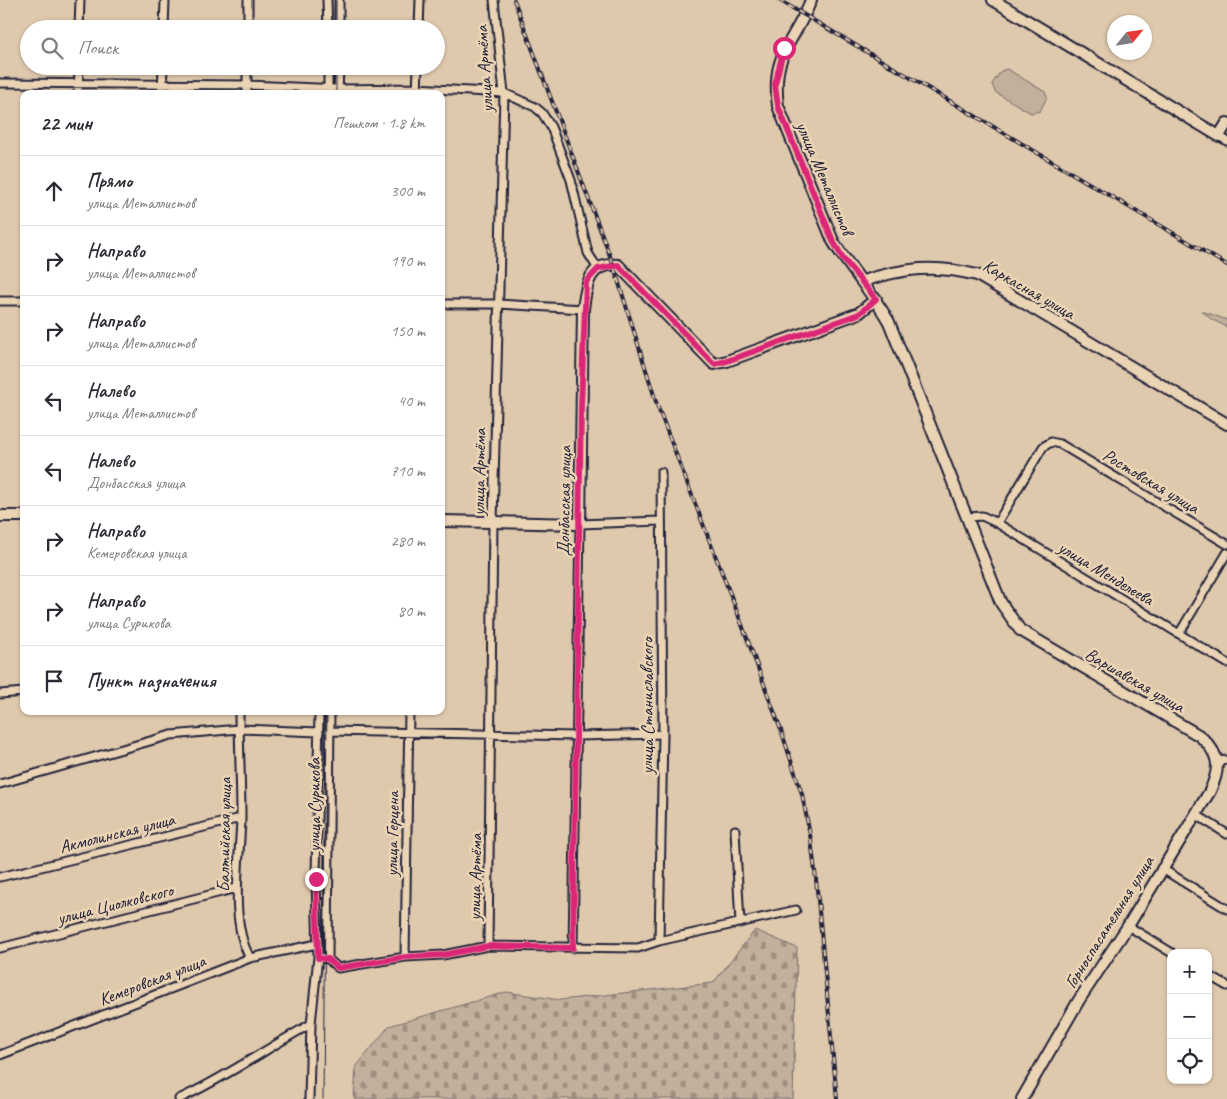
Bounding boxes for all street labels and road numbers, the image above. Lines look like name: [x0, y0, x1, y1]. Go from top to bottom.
street label: улица Артёма: [470, 24, 498, 114]
street label: улица Металлистов: [791, 117, 860, 241]
street label: Каркасная улица: [979, 254, 1080, 325]
street label: улица Артёма: [467, 427, 491, 517]
street label: Донбасская улица: [552, 444, 576, 556]
street label: Ростовская улица: [1099, 444, 1204, 519]
street label: улица Менделеева: [1054, 535, 1159, 611]
street label: улица Станиславского: [636, 636, 658, 775]
street label: Варшавская улица: [1081, 643, 1190, 718]
street label: улица Сурикова: [303, 757, 325, 853]
street label: Балтийская улица: [212, 776, 236, 892]
street label: улица Герцена: [380, 790, 404, 878]
street label: Акмолинская улица: [57, 808, 178, 858]
street label: улица Артёма: [463, 832, 487, 922]
street label: Горноспасательная улица: [1059, 851, 1159, 992]
street label: улица Циолковского: [54, 879, 177, 929]
street label: Кемеровская улица: [96, 949, 210, 1010]

